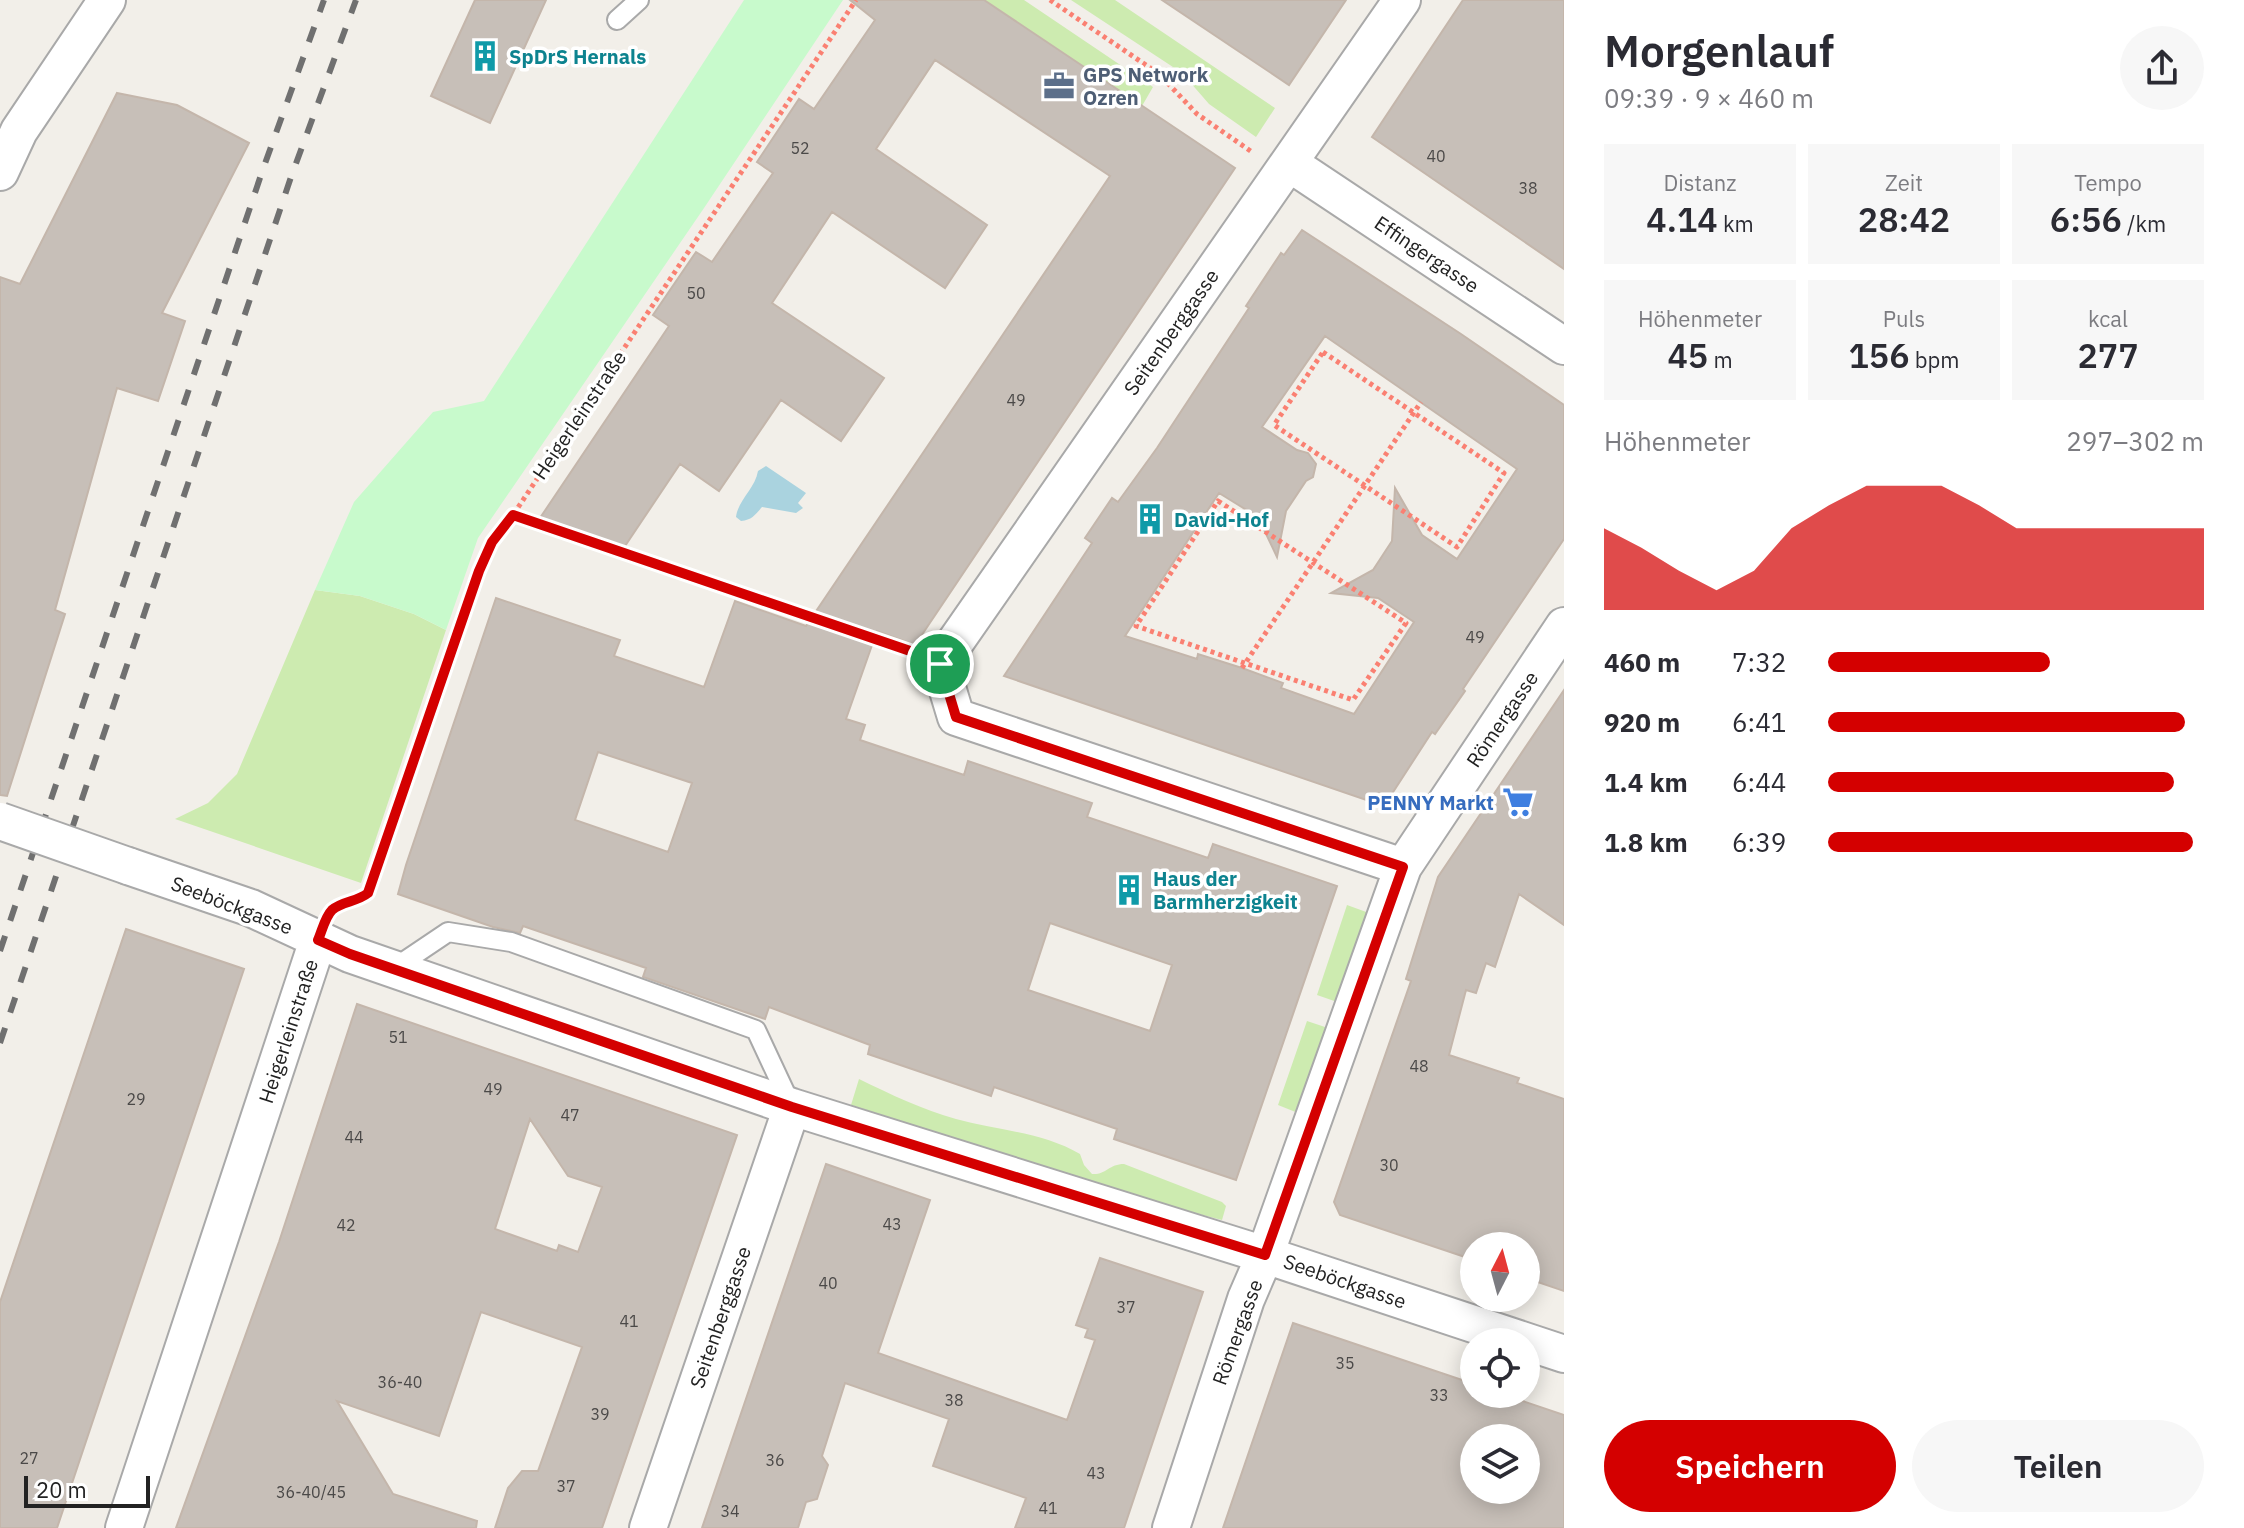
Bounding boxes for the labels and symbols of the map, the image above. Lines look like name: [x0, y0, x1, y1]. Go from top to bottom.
building icon: SpDrS Hernals: [468, 39, 502, 73]
place label: SpDrS Hernals: [509, 43, 646, 70]
place label: GPS Network Ozren: [1083, 61, 1209, 111]
office icon: GPS Network Ozren: [1042, 69, 1076, 103]
house number: 52: [790, 138, 810, 158]
house number: 40: [1426, 146, 1446, 166]
house number: 38: [1518, 178, 1538, 198]
street label: Effingergasse: [1369, 209, 1485, 299]
street label: Seitenberggasse: [1117, 263, 1225, 401]
house number: 50: [686, 283, 706, 303]
street label: Heigerleinstraße: [526, 345, 632, 485]
house number: 49: [1006, 390, 1026, 410]
building icon: David-Hof: [1133, 502, 1167, 536]
place label: David-Hof: [1174, 506, 1269, 533]
house number: 49: [1465, 627, 1485, 647]
pin: [906, 630, 974, 698]
street label: Römergasse: [1460, 666, 1544, 772]
supermarket icon: PENNY Markt: [1501, 785, 1535, 819]
place label: PENNY Markt: [1367, 789, 1494, 816]
place label: Haus der Barmherzigkeit: [1153, 865, 1298, 915]
street label: Seeböckgasse: [167, 869, 297, 941]
building icon: Haus der Barmherzigkeit: [1112, 873, 1146, 907]
street label: Heigerleinstraße: [252, 955, 324, 1107]
house number: 51: [388, 1027, 408, 1047]
house number: 48: [1409, 1056, 1429, 1076]
house number: 49: [483, 1079, 503, 1099]
house number: 29: [126, 1089, 146, 1109]
house number: 47: [560, 1105, 580, 1125]
house number: 44: [344, 1127, 364, 1147]
house number: 30: [1379, 1155, 1399, 1175]
house number: 43: [882, 1214, 902, 1234]
house number: 42: [336, 1215, 356, 1235]
north arrow: [1460, 1232, 1540, 1312]
street label: Seitenberggasse: [683, 1242, 757, 1392]
street label: Seeböckgasse: [1280, 1247, 1410, 1315]
house number: 40: [818, 1273, 838, 1293]
street label: Römergasse: [1205, 1275, 1269, 1389]
house number: 37: [1116, 1297, 1136, 1317]
house number: 41: [619, 1311, 639, 1331]
house number: 35: [1335, 1353, 1355, 1373]
house number: 36-40: [378, 1372, 422, 1392]
house number: 33: [1429, 1385, 1449, 1405]
house number: 38: [944, 1390, 964, 1410]
house number: 39: [590, 1404, 610, 1424]
house number: 27: [19, 1448, 39, 1468]
house number: 36: [765, 1450, 785, 1470]
house number: 43: [1086, 1463, 1106, 1483]
scale bar: [24, 1472, 150, 1508]
house number: 37: [556, 1476, 576, 1496]
house number: 36-40/45: [276, 1482, 346, 1502]
house number: 41: [1038, 1498, 1058, 1518]
house number: 34: [720, 1501, 740, 1521]

